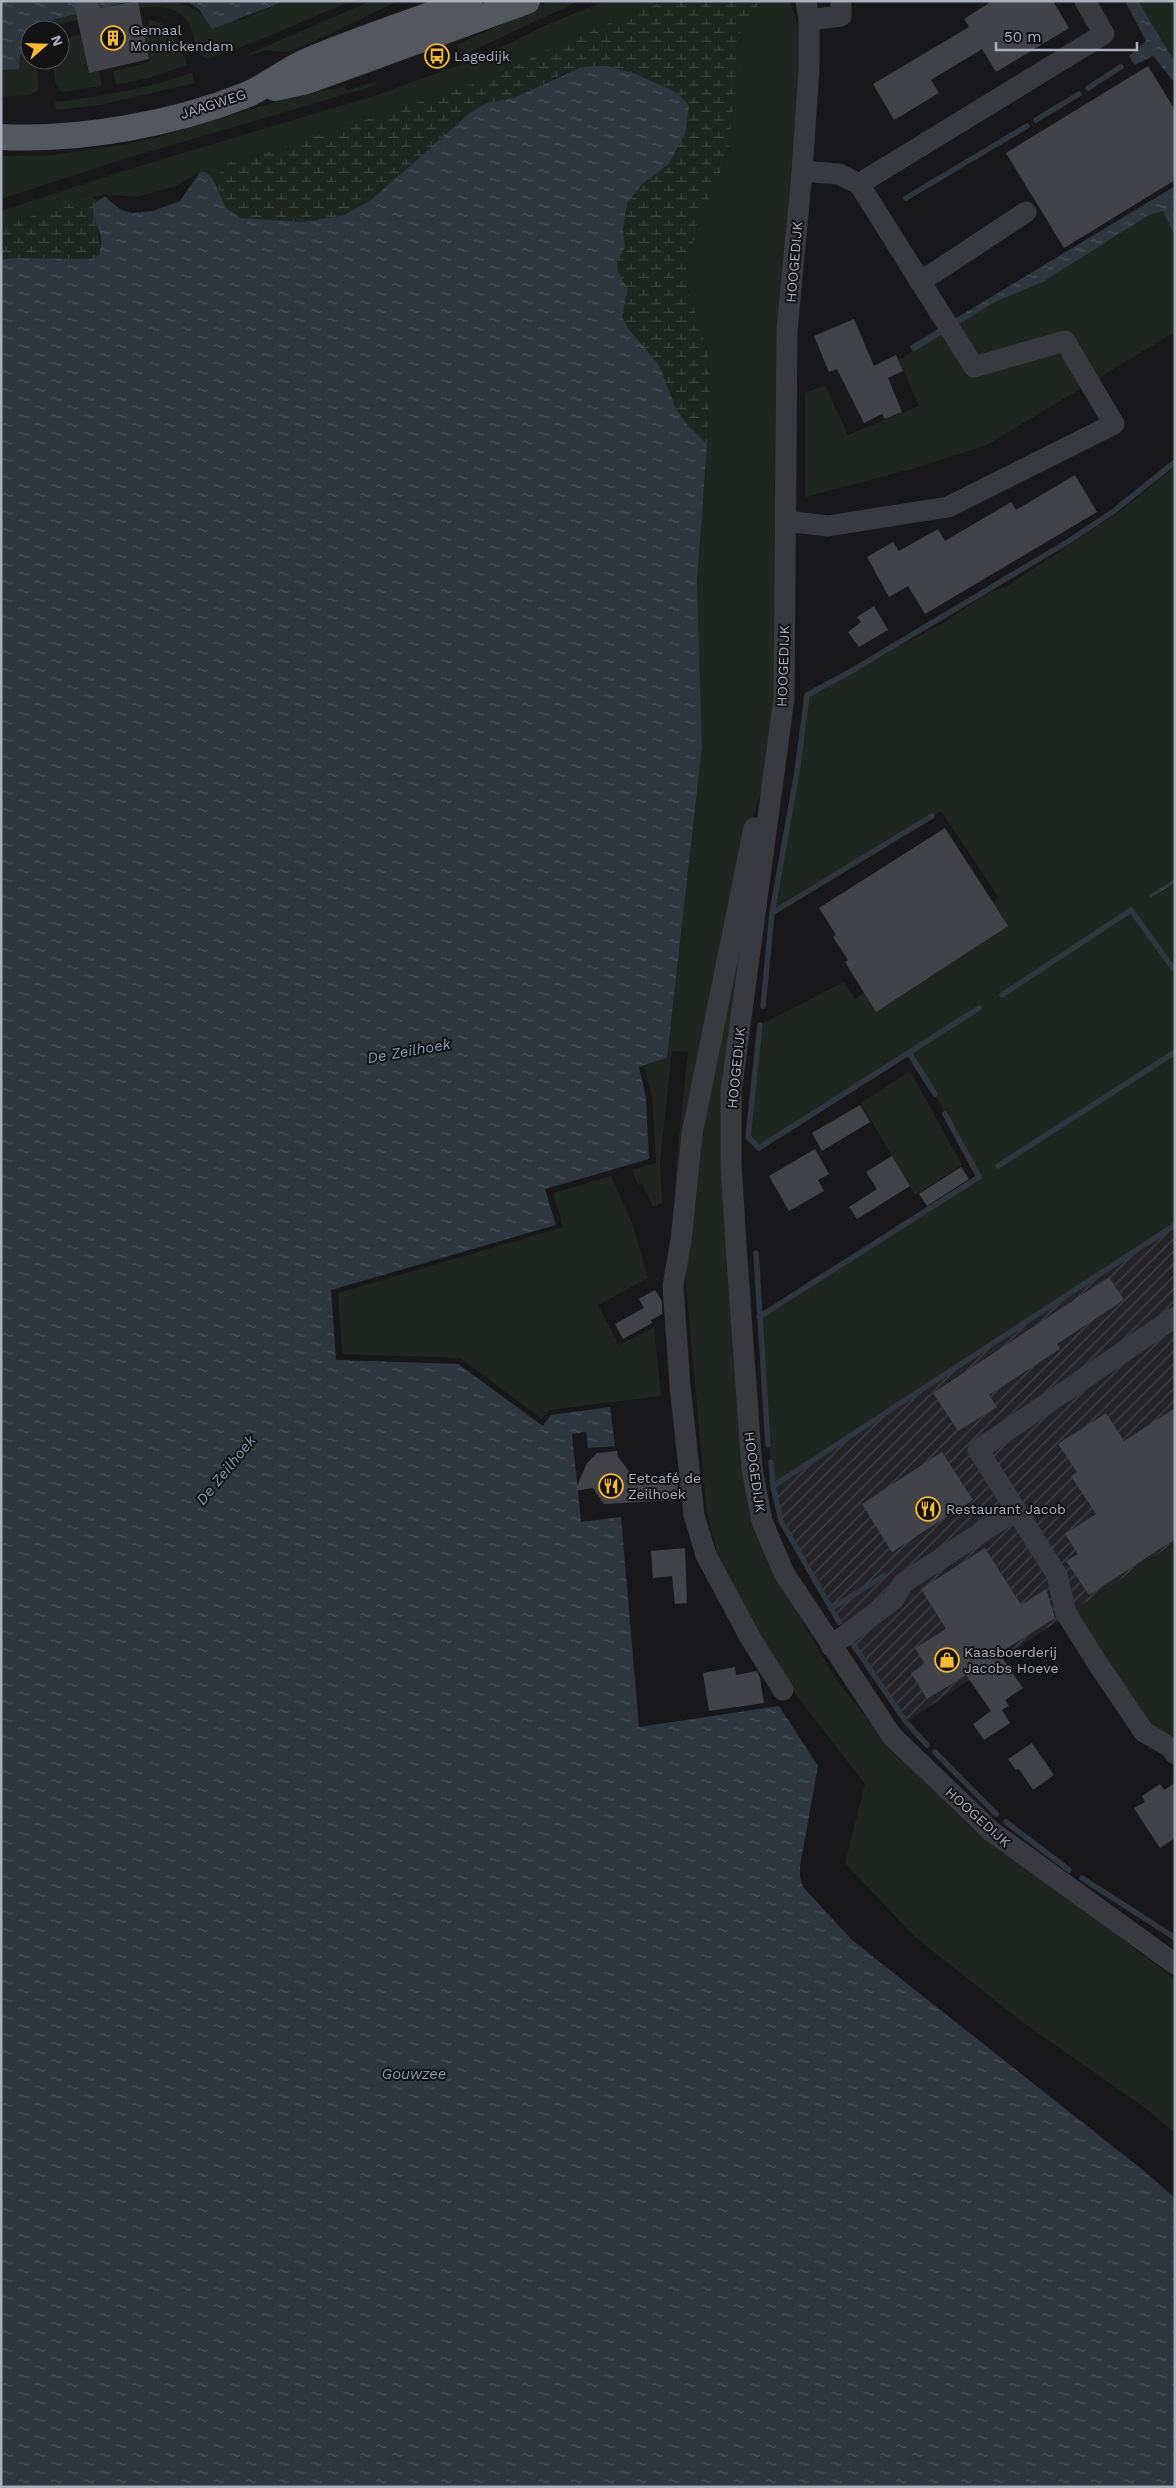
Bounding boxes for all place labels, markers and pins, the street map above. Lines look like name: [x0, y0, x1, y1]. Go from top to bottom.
place label: Gemaal Monnickendam: [130, 22, 234, 54]
building icon: Gemaal Monnickendam: [100, 25, 126, 51]
bus stop icon: Lagedijk: [424, 43, 450, 69]
place label: Lagedijk: [454, 48, 510, 64]
place label: Eetcafé de Zeilhoek: [628, 1470, 701, 1502]
restaurant icon: Eetcafé de Zeilhoek: [598, 1473, 624, 1499]
restaurant icon: Restaurant Jacob: [915, 1496, 941, 1522]
place label: Restaurant Jacob: [946, 1501, 1066, 1517]
place label: Kaasboerderij Jacobs Hoeve: [964, 1644, 1059, 1676]
shop icon: Kaasboerderij Jacobs Hoeve: [934, 1647, 960, 1673]

